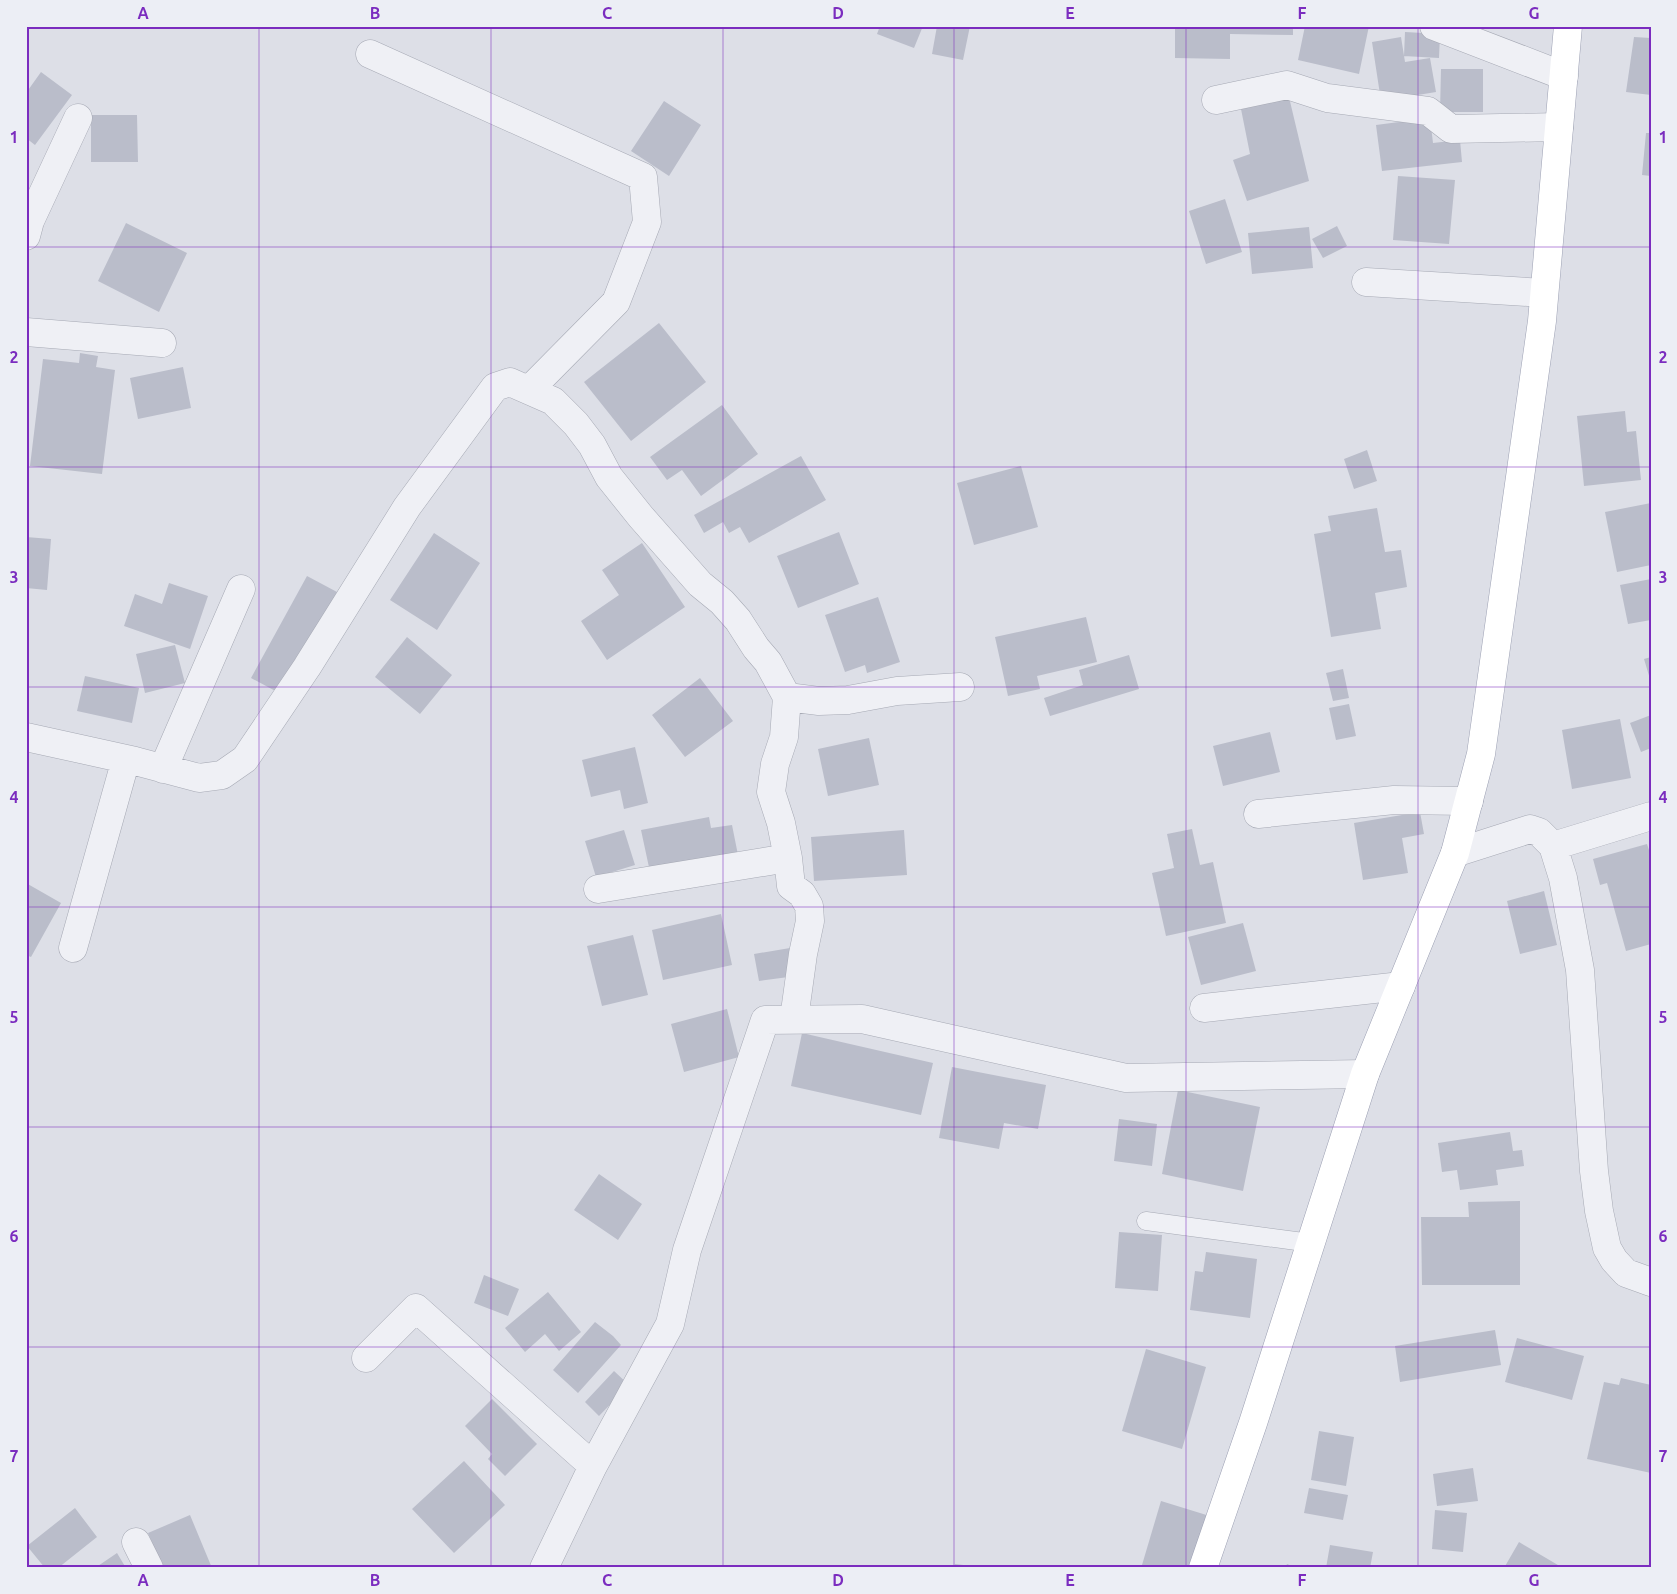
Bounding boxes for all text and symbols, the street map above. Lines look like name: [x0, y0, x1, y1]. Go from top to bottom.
text: A: [137, 4, 149, 22]
text: B: [370, 4, 380, 22]
text: C: [602, 4, 612, 22]
text: D: [832, 4, 844, 22]
text: E: [1065, 4, 1075, 22]
text: F: [1298, 4, 1307, 22]
text: G: [1528, 4, 1540, 22]
text: 1: [9, 128, 19, 146]
text: 1: [1658, 128, 1668, 146]
text: 2: [9, 348, 19, 366]
text: 2: [1658, 348, 1668, 366]
text: 3: [9, 568, 19, 586]
text: 3: [1658, 568, 1668, 586]
text: 4: [9, 788, 19, 806]
text: 4: [1658, 788, 1668, 806]
text: 5: [9, 1008, 19, 1026]
text: 5: [1658, 1008, 1668, 1026]
text: 6: [9, 1227, 19, 1245]
text: 6: [1658, 1227, 1668, 1245]
text: 7: [9, 1447, 19, 1465]
text: 7: [1658, 1447, 1668, 1465]
text: A: [137, 1571, 149, 1589]
text: B: [370, 1571, 380, 1589]
text: C: [602, 1571, 612, 1589]
text: D: [832, 1571, 844, 1589]
text: E: [1065, 1571, 1075, 1589]
text: F: [1298, 1571, 1307, 1589]
text: G: [1528, 1571, 1540, 1589]

